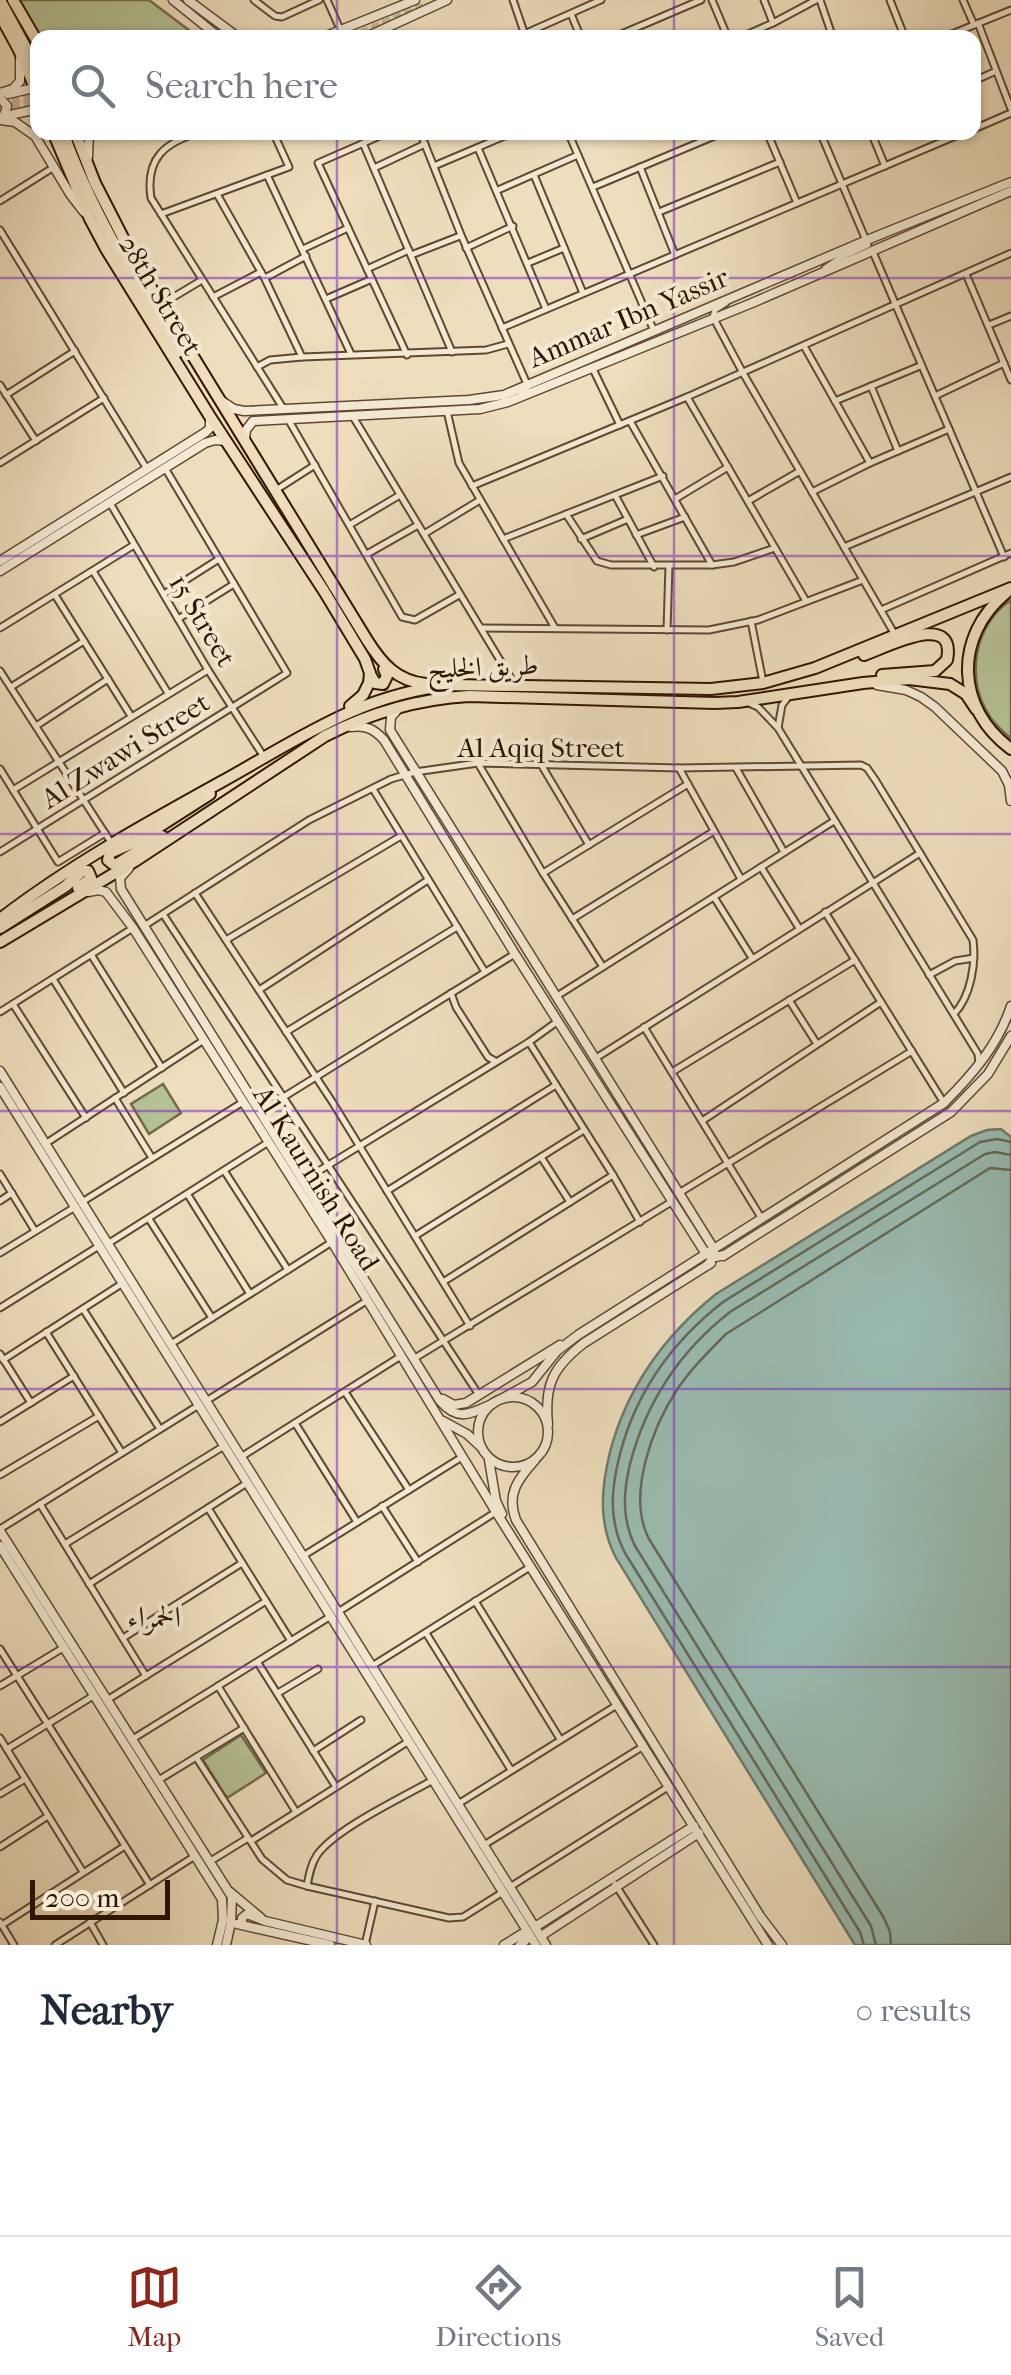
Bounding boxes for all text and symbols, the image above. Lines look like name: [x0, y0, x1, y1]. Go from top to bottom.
search box: [30, 30, 981, 140]
icon: search: [65, 58, 120, 113]
text: Search here: [145, 63, 338, 108]
street label: 28th Street: [112, 229, 209, 361]
street label: Ammar Ibn Yassir: [522, 260, 733, 375]
street label: 15 Street: [162, 568, 243, 672]
street label: طريق الخليج: [427, 648, 539, 693]
street label: Al Zwawi Street: [34, 686, 216, 816]
street label: Al Aqiq Street: [457, 731, 624, 764]
street label: Al Kaurnish Road: [246, 1079, 387, 1278]
district label: الحمراء: [127, 1600, 181, 1636]
scale bar: [30, 1875, 170, 1920]
text: 200 m: [45, 1881, 120, 1914]
text: Nearby: [40, 1986, 172, 2035]
text: 0 results: [855, 1992, 971, 2029]
tab: Map: [127, 2260, 182, 2353]
tab: Directions: [435, 2260, 561, 2353]
tab: Saved: [815, 2260, 884, 2353]

